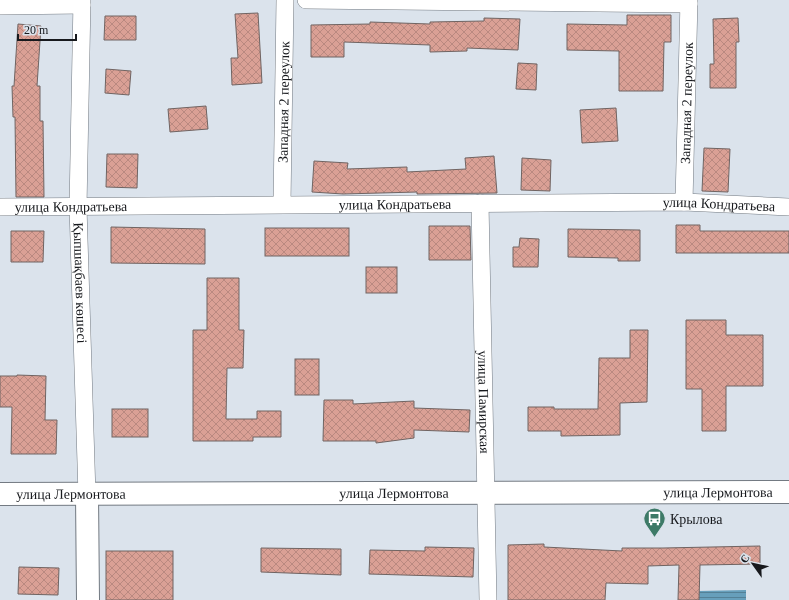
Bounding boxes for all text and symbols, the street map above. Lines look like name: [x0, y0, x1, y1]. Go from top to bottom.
scale bar: [18, 16, 76, 42]
text: 20 m: [24, 23, 49, 37]
street label: Западная 2 переулок: [275, 41, 292, 163]
street label: Западная 2 переулок: [677, 42, 695, 164]
street label: улица Кондратьева: [663, 194, 776, 214]
street label: улица Кондратьева: [339, 196, 452, 212]
street label: улица Кондратьева: [15, 199, 128, 214]
street label: Қыпшақбаев көшесі: [71, 222, 90, 344]
street label: улица Памирская: [475, 350, 493, 454]
street label: улица Лермонтова: [339, 485, 450, 501]
street label: улица Лермонтова: [663, 485, 774, 500]
street label: улица Лермонтова: [16, 486, 127, 501]
bus stop icon: Крылова: [641, 506, 667, 539]
place label: Крылова: [670, 512, 723, 527]
north arrow: [733, 544, 773, 584]
text: С: [737, 552, 752, 565]

